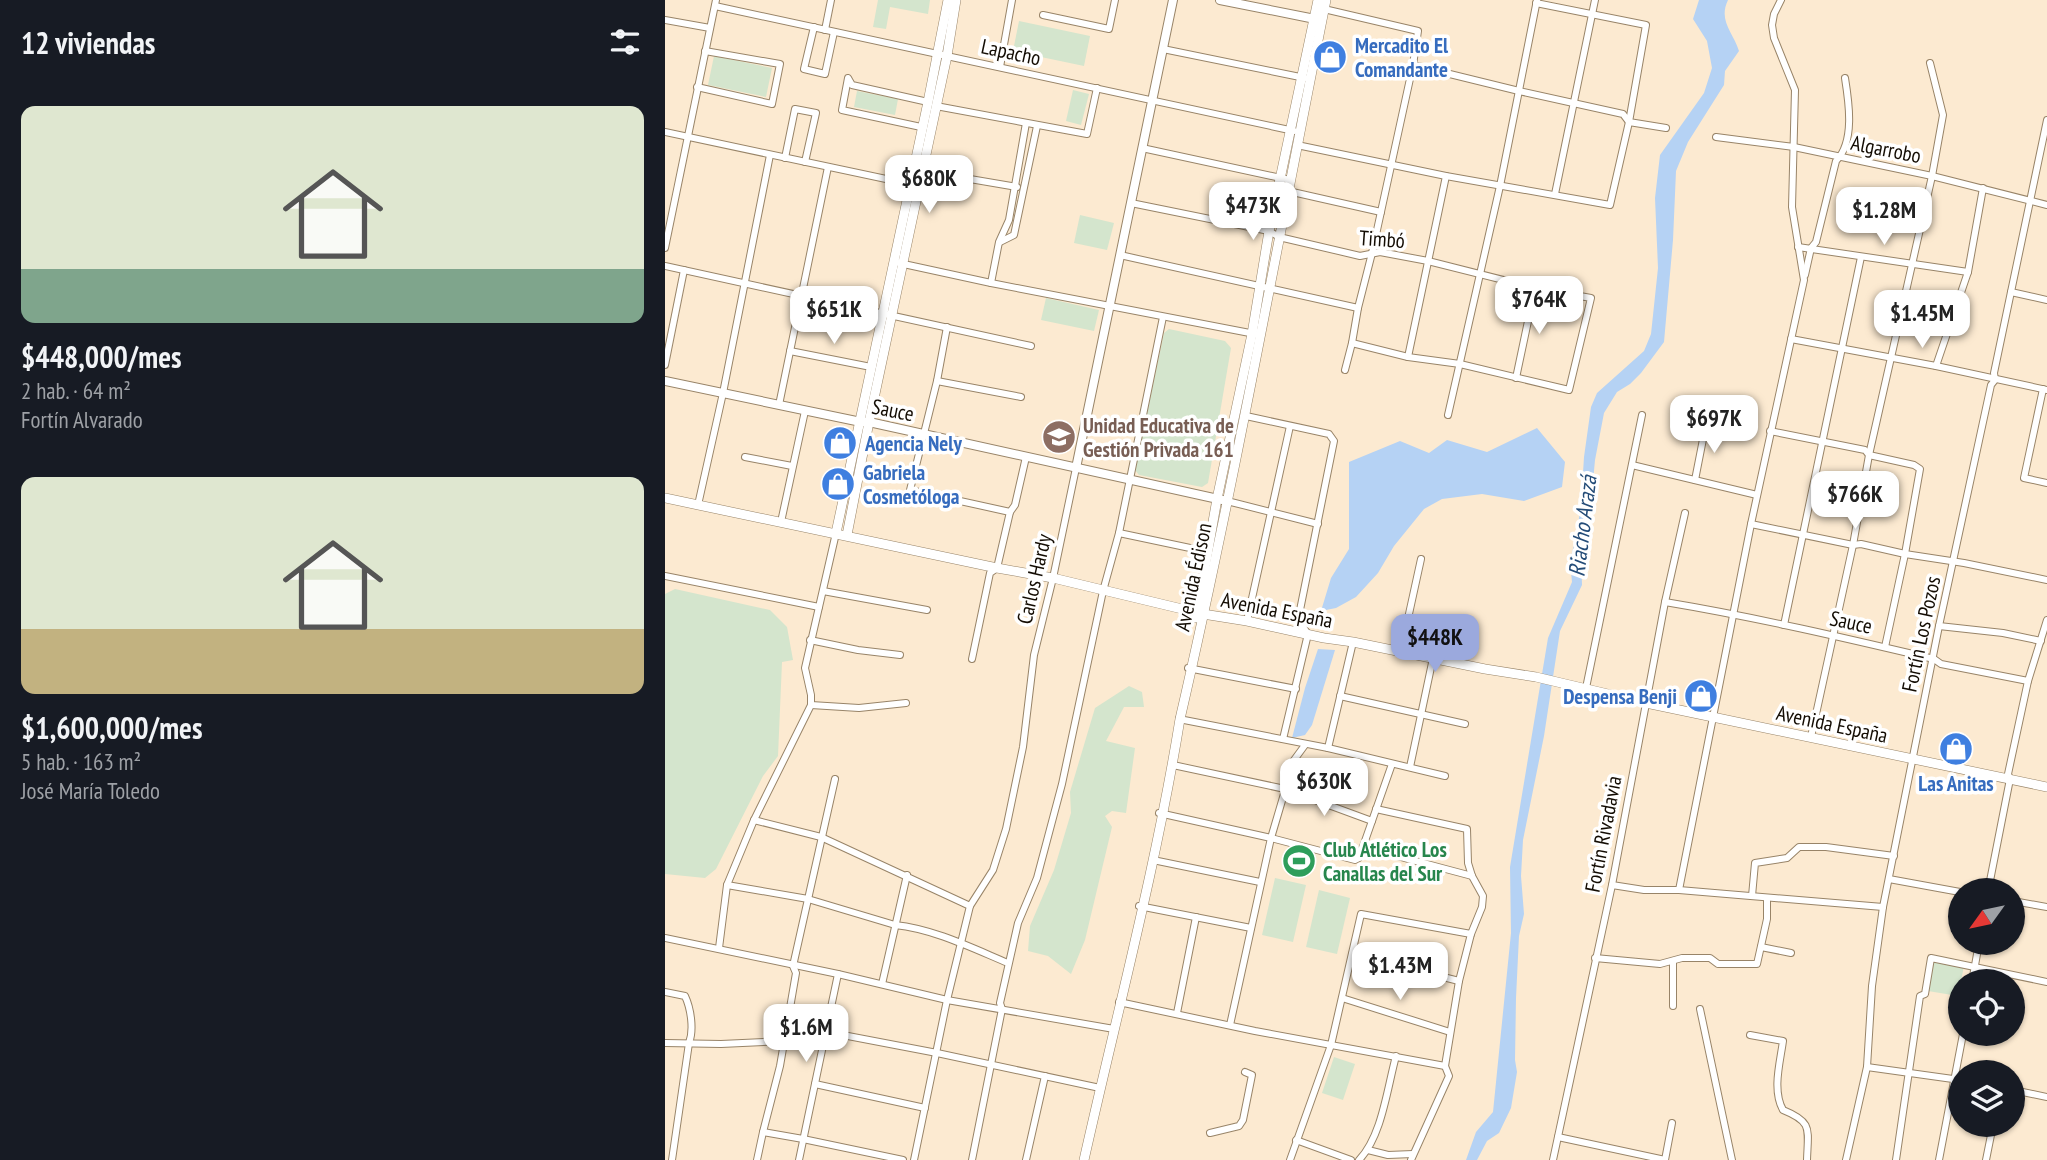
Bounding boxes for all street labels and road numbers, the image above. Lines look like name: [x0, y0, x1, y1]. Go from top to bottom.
street label: Lapacho: [979, 33, 1043, 71]
street label: Algarrobo: [1849, 129, 1923, 169]
street label: Timbó: [1358, 224, 1406, 254]
street label: Sauce: [870, 393, 916, 427]
street label: Avenida Édison: [1168, 520, 1218, 634]
street label: Carlos Hardy: [1011, 531, 1057, 627]
street label: Fortín Los Pozos: [1896, 574, 1946, 694]
street label: Avenida España: [1219, 586, 1335, 634]
street label: Sauce: [1828, 604, 1874, 640]
street label: Avenida España: [1774, 699, 1890, 749]
street label: Fortín Rivadavia: [1579, 774, 1627, 894]

